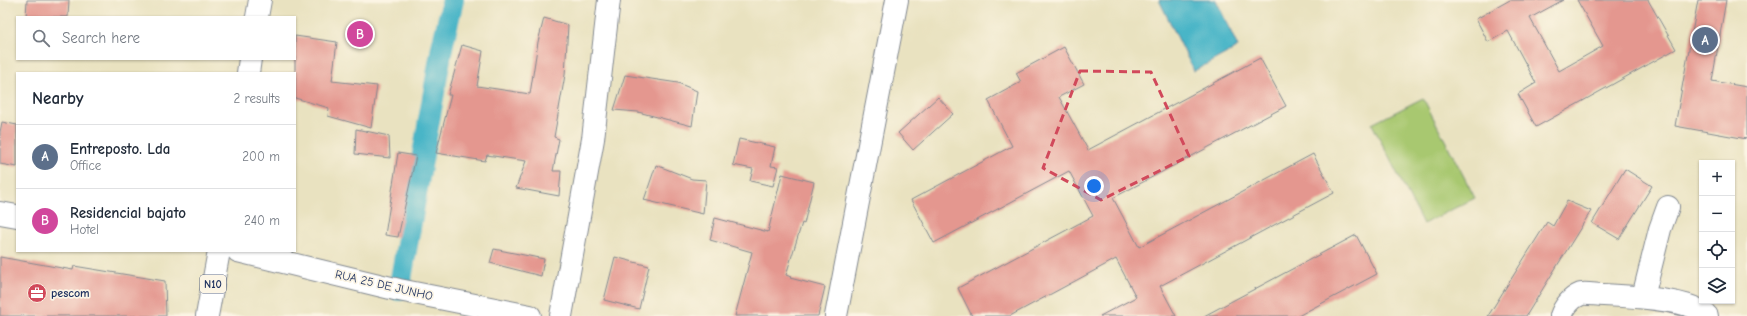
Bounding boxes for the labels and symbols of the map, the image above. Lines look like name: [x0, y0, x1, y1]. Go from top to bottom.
pin: B: [347, 19, 373, 49]
pin: A: [1692, 25, 1718, 55]
your location: [1084, 176, 1104, 196]
street label: RUA 25 DE JUNHO: [334, 267, 434, 303]
road number: N10: [200, 275, 226, 293]
office icon: pescom: [26, 282, 48, 304]
place label: pescom: [51, 286, 90, 300]

